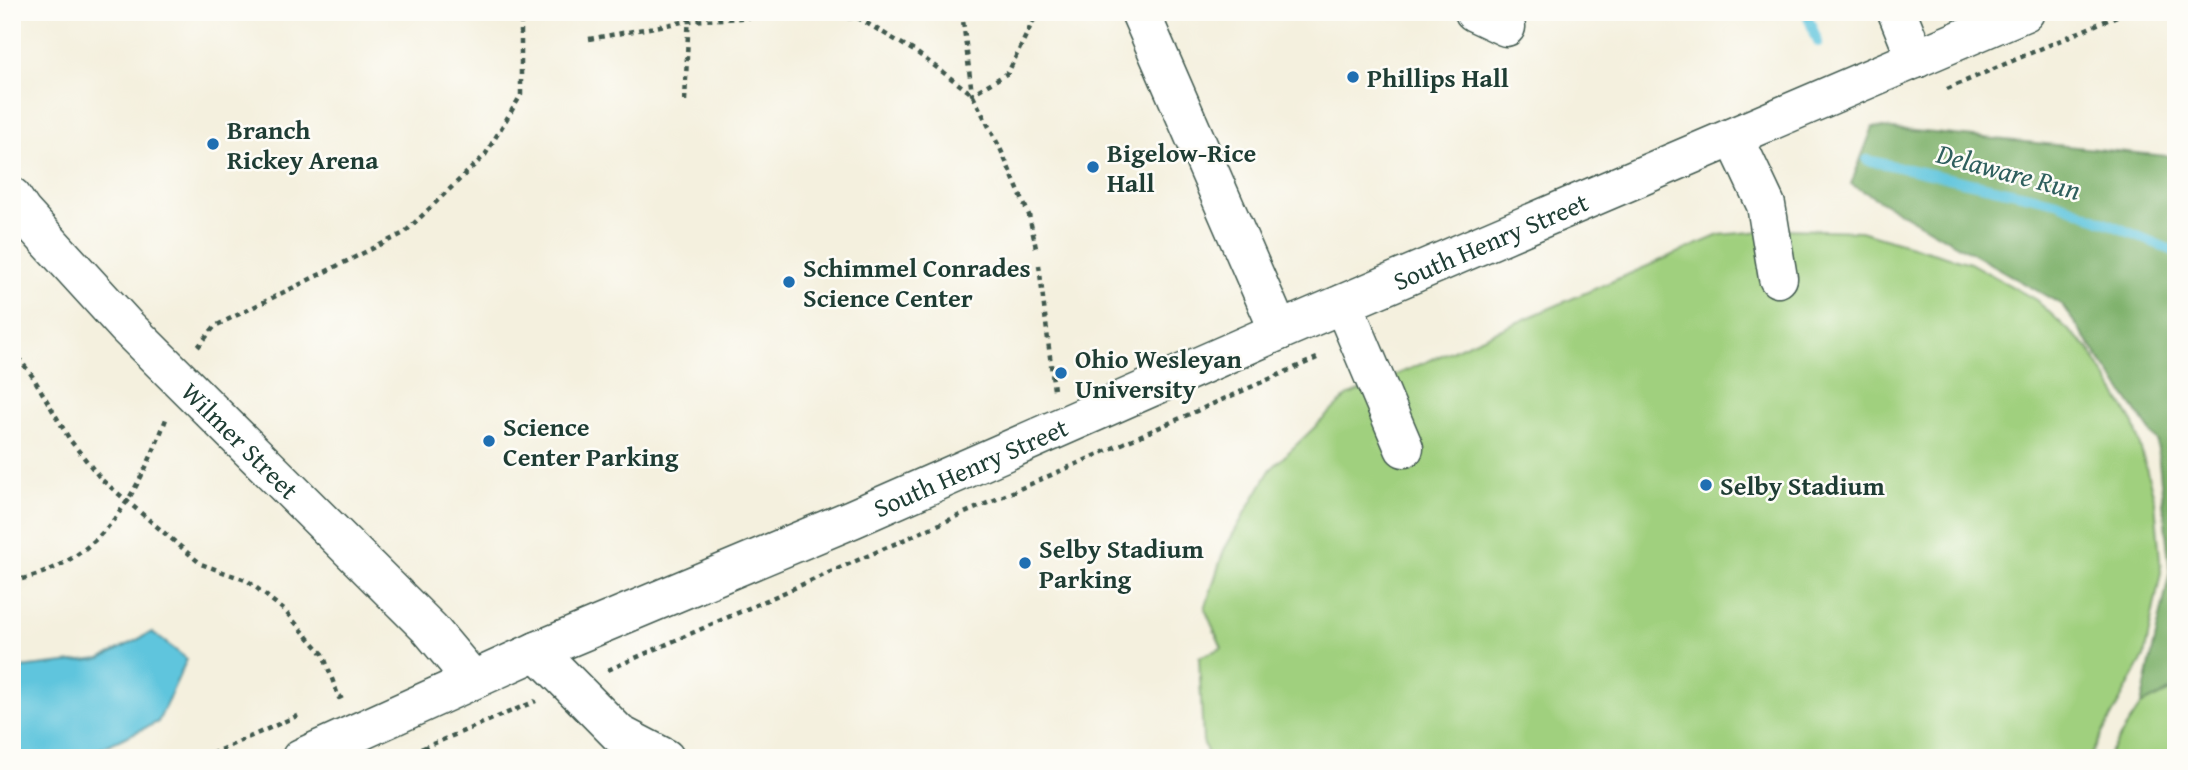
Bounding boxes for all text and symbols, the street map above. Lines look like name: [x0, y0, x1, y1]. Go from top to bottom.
place label: Phillips Hall: [1367, 58, 1509, 97]
marker: Phillips Hall: [1345, 69, 1361, 85]
place label: Branch Rickey Arena: [227, 110, 379, 179]
water label: Delaware Run: [1931, 132, 2086, 210]
place label: Bigelow-Rice Hall: [1107, 133, 1256, 202]
marker: Branch Rickey Arena: [205, 136, 221, 152]
marker: Bigelow-Rice Hall: [1085, 159, 1101, 175]
street label: South Henry Street: [1387, 182, 1594, 300]
place label: Schimmel Conrades Science Center: [803, 248, 1031, 317]
marker: Schimmel Conrades Science Center: [781, 274, 797, 290]
place label: Ohio Wesleyan University: [1075, 339, 1242, 408]
marker: Ohio Wesleyan University: [1053, 365, 1069, 381]
street label: Wilmer Street: [173, 373, 308, 508]
place label: Science Center Parking: [503, 407, 679, 476]
street label: South Henry Street: [867, 407, 1074, 527]
marker: Science Center Parking: [481, 433, 497, 449]
place label: Selby Stadium: [1720, 466, 1885, 505]
marker: Selby Stadium: [1698, 477, 1714, 493]
place label: Selby Stadium Parking: [1039, 529, 1204, 598]
marker: Selby Stadium Parking: [1017, 555, 1033, 571]

